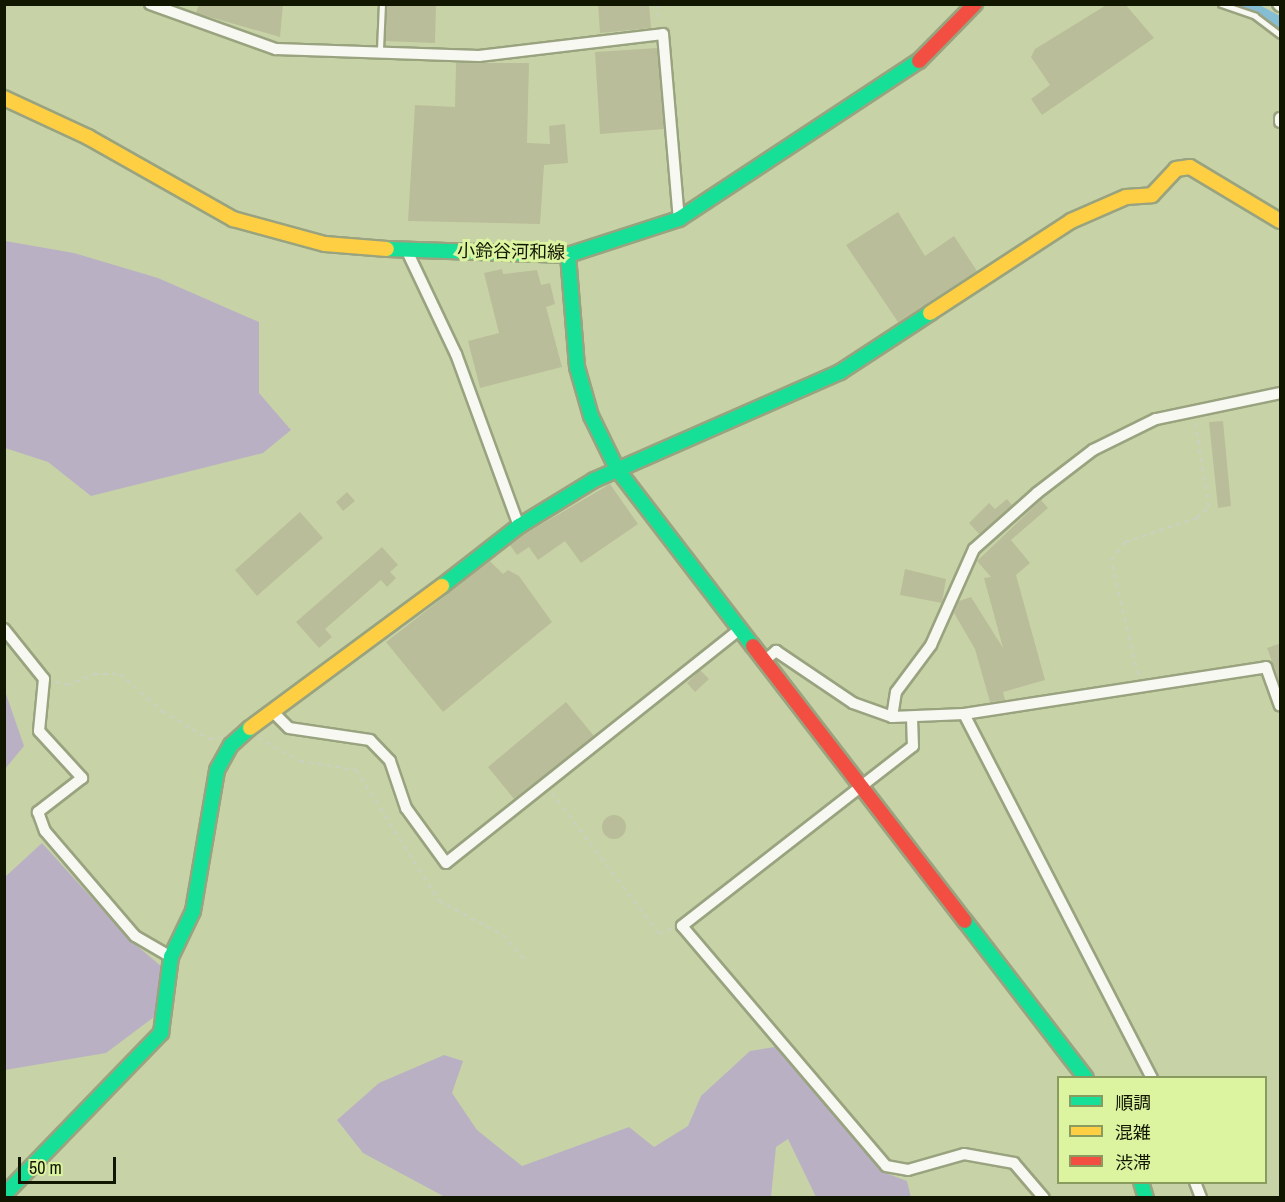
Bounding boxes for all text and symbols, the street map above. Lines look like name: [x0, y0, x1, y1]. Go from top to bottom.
street label: 小鈴谷河和線: [457, 240, 565, 264]
legend: [1057, 1076, 1267, 1184]
text: 順調: [1115, 1090, 1151, 1115]
text: 混雑: [1115, 1120, 1151, 1145]
scale bar: [21, 1145, 118, 1183]
text: 渋滞: [1115, 1150, 1151, 1175]
text: 50 m: [29, 1155, 62, 1180]

